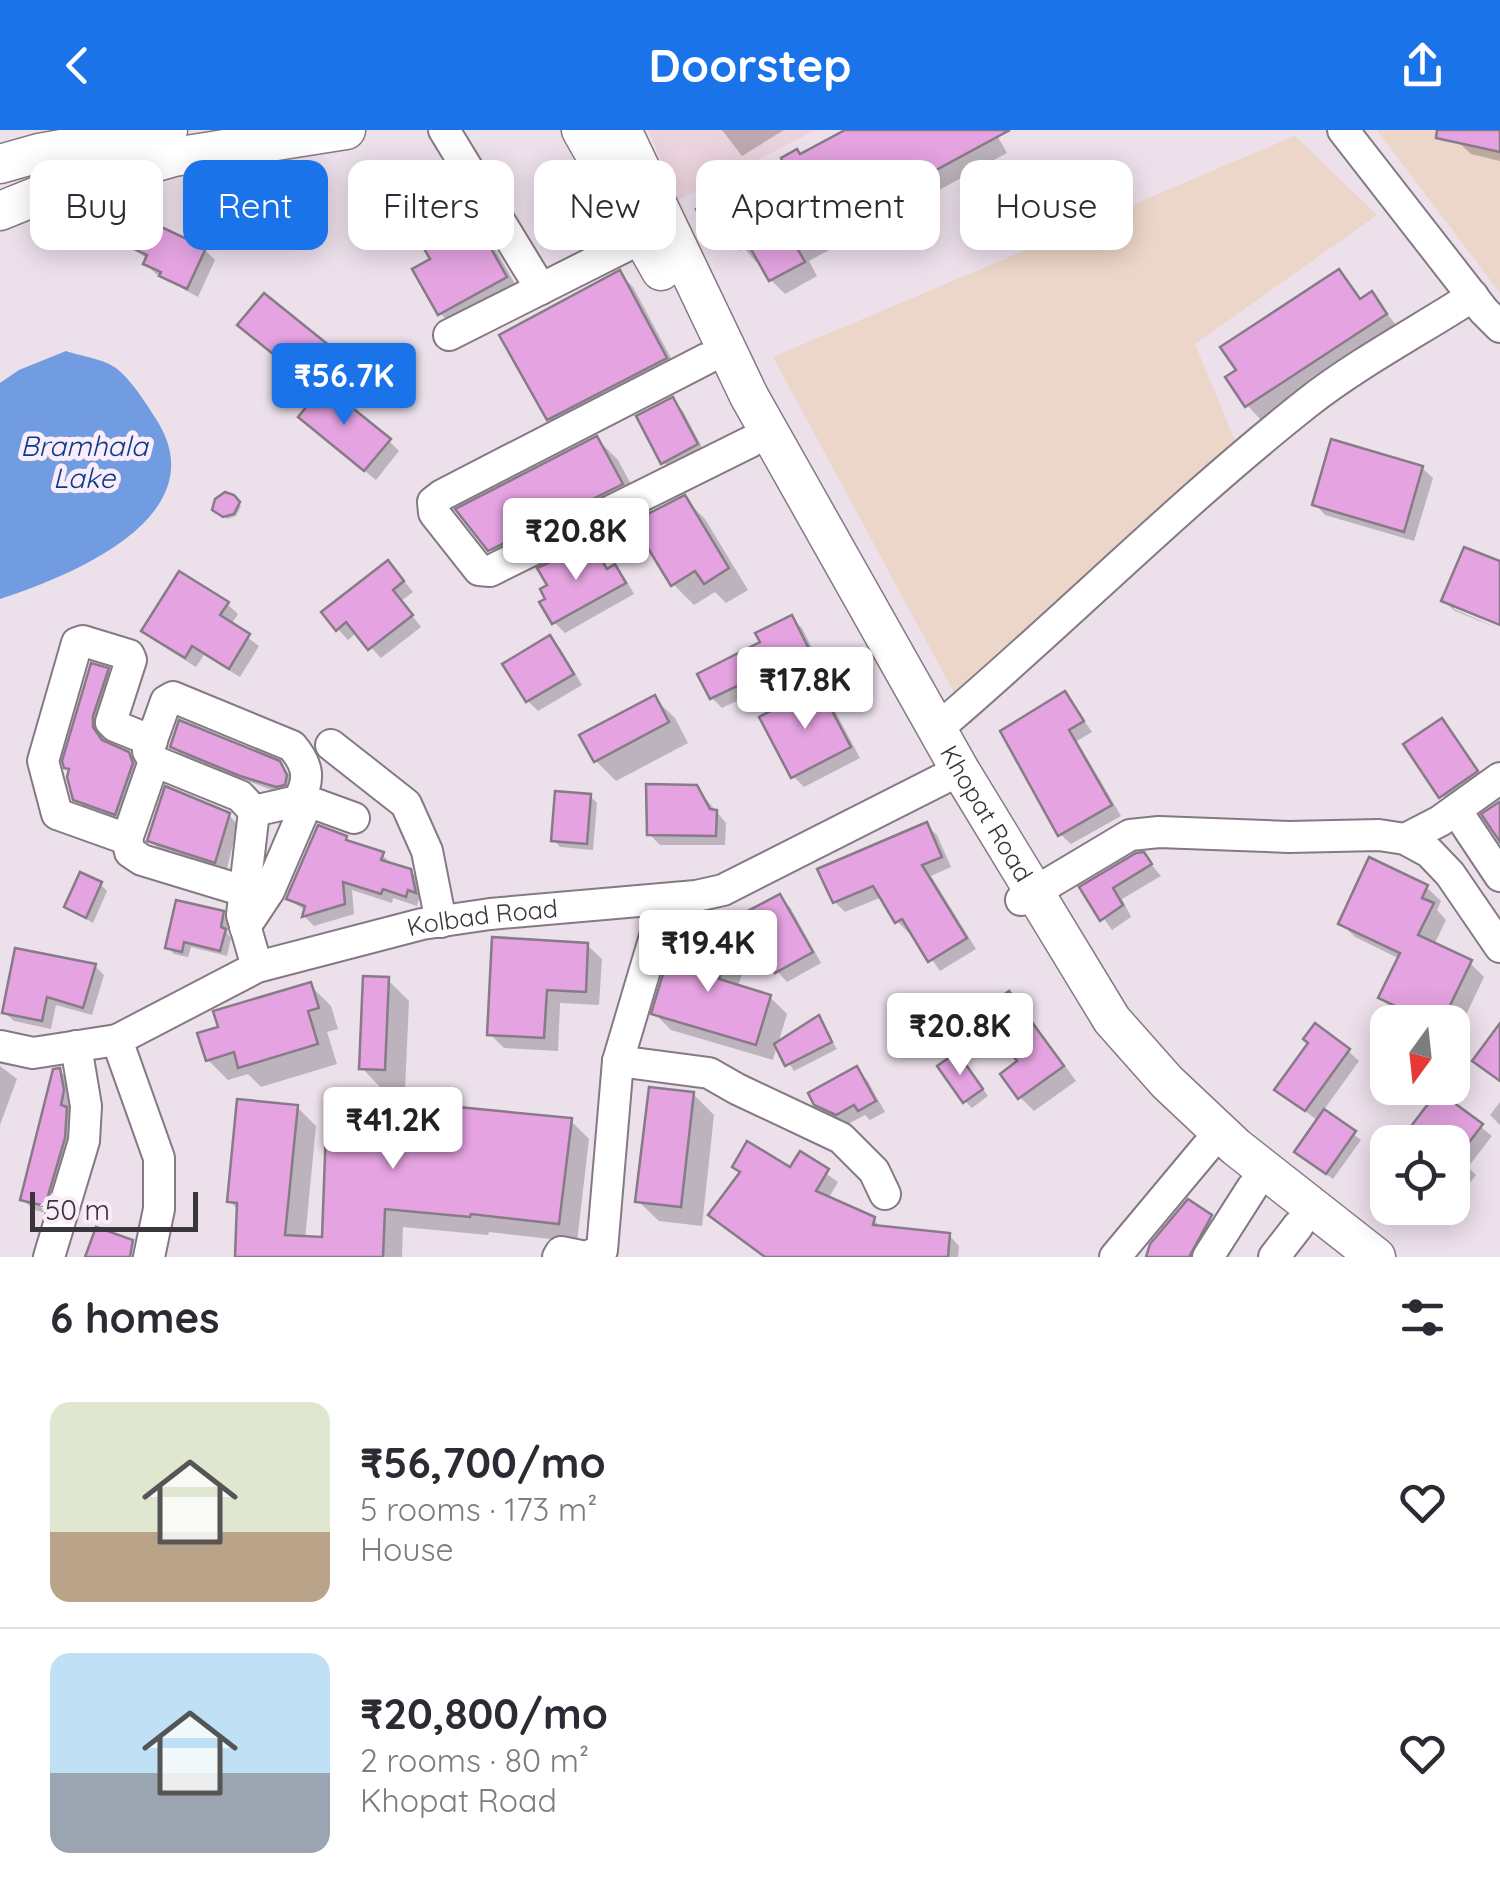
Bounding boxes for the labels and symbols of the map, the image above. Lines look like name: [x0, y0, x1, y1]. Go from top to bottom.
pin: ₹56.7K: [263, 343, 425, 428]
water label: Bramhala Lake: [20, 428, 150, 495]
pin: ₹20.8K: [495, 498, 657, 583]
pin: ₹17.8K: [724, 647, 886, 732]
street label: Khopat Road: [934, 739, 1040, 887]
street label: Kolbad Road: [404, 892, 559, 942]
pin: ₹19.4K: [627, 910, 789, 995]
pin: ₹20.8K: [879, 993, 1041, 1078]
north arrow: [1370, 1005, 1470, 1105]
pin: ₹41.2K: [312, 1087, 474, 1172]
scale bar: [30, 1187, 198, 1232]

